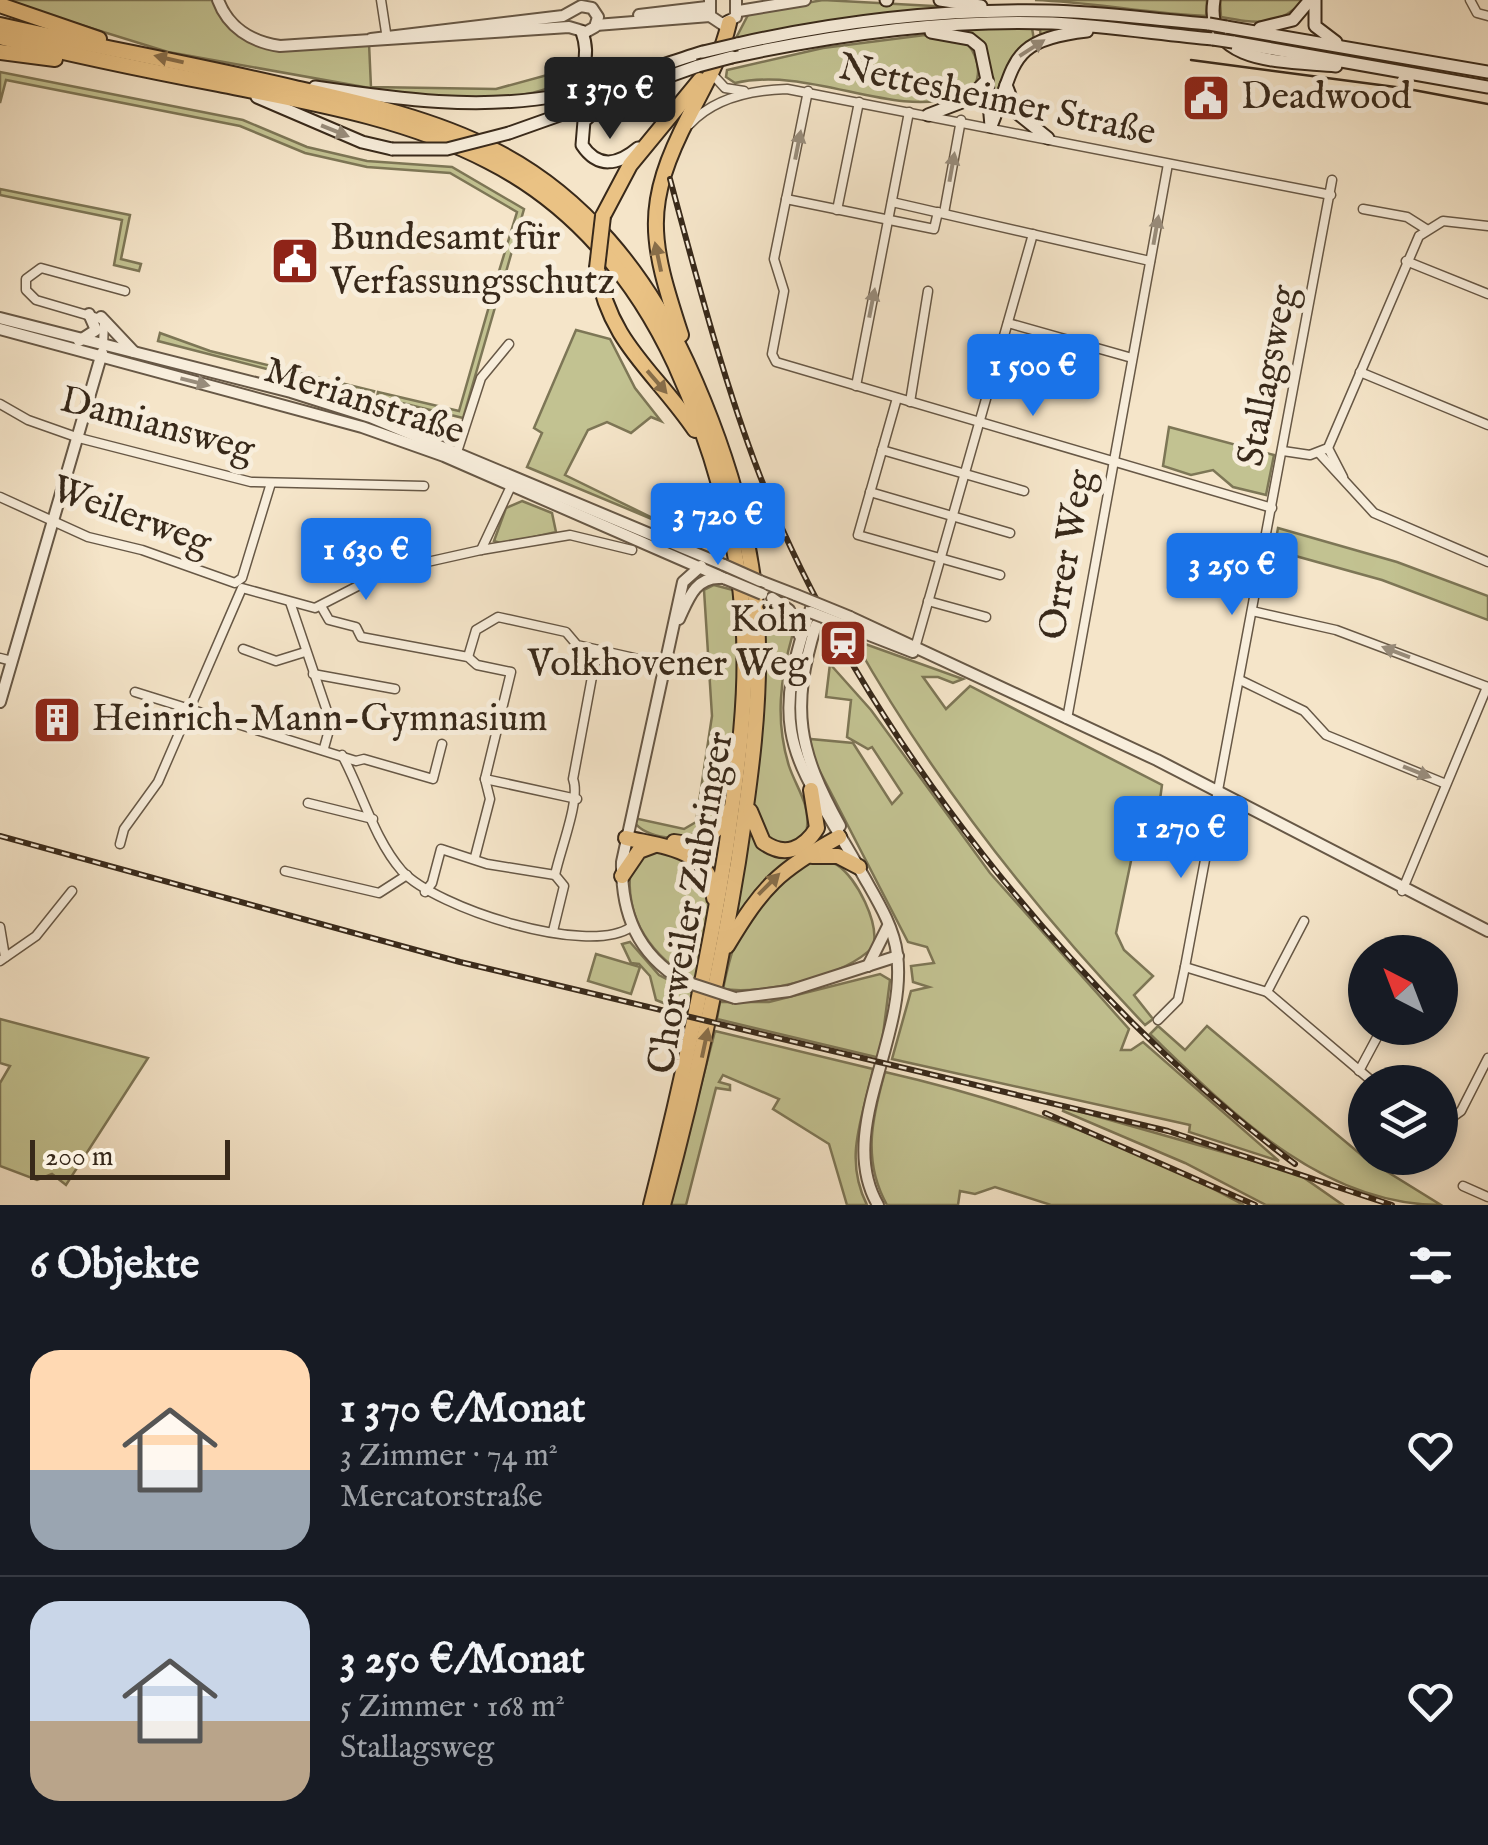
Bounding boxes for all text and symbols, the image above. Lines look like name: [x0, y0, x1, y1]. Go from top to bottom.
one-way arrow: [1019, 39, 1046, 58]
street label: Nettesheimer Straße: [834, 44, 1160, 158]
one-way arrow: [153, 50, 184, 66]
pin: 1 370 €: [518, 57, 702, 142]
text: 1 370 €: [566, 69, 654, 110]
public building icon: Deadwood: [1180, 72, 1232, 124]
place label: Deadwood: [1241, 74, 1412, 122]
one-way arrow: [321, 124, 351, 140]
one-way arrow: [790, 130, 806, 161]
one-way arrow: [945, 150, 960, 182]
one-way arrow: [1149, 213, 1164, 245]
place label: Bundesamt für Verfassungsschutz: [329, 215, 615, 307]
public building icon: Bundesamt für Verfassungsschutz: [269, 235, 321, 287]
one-way arrow: [649, 241, 665, 272]
street label: Stallagsweg: [1228, 281, 1310, 470]
one-way arrow: [864, 287, 880, 318]
pin: 1 500 €: [941, 334, 1125, 419]
text: 1 500 €: [989, 346, 1077, 387]
street label: Merianstraße: [258, 347, 470, 457]
one-way arrow: [646, 369, 668, 394]
one-way arrow: [180, 375, 211, 390]
street label: Damiansweg: [55, 377, 260, 475]
street label: Weilerweg: [45, 466, 218, 568]
street label: Orrer Weg: [1029, 466, 1107, 644]
pin: 3 720 €: [626, 483, 810, 568]
text: 3 720 €: [673, 495, 763, 536]
pin: 1 630 €: [274, 518, 458, 603]
text: 1 630 €: [323, 530, 409, 571]
pin: 3 250 €: [1140, 533, 1324, 618]
text: 3 250 €: [1189, 545, 1275, 586]
place label: Köln Volkhovener Weg: [526, 597, 808, 689]
station icon: Köln Volkhovener Weg: [817, 617, 869, 669]
one-way arrow: [1380, 644, 1410, 659]
building icon: Heinrich-Mann-Gymnasium: [31, 694, 83, 746]
place label: Heinrich-Mann-Gymnasium: [92, 696, 548, 744]
street label: Chorweiler Zubringer: [638, 728, 746, 1078]
one-way arrow: [1403, 765, 1433, 781]
pin: 1 270 €: [1089, 796, 1273, 881]
text: 1 270 €: [1136, 808, 1226, 849]
one-way arrow: [756, 873, 780, 896]
north arrow: [1348, 935, 1458, 1045]
map controls: [1348, 935, 1458, 1175]
one-way arrow: [698, 1027, 714, 1058]
button: layers: [1348, 1065, 1458, 1175]
scale bar: [30, 1135, 230, 1180]
text: 200 m: [45, 1140, 113, 1175]
icon: filters: [1403, 1238, 1458, 1293]
text: 6 Objekte: [30, 1239, 199, 1292]
text: 1 370 €/Monat: [340, 1383, 585, 1436]
icon: home: [110, 1390, 230, 1510]
icon: heart: [1403, 1423, 1458, 1478]
text: 3 Zimmer · 74 m²: [340, 1436, 558, 1477]
text: Mercatorstraße: [340, 1477, 543, 1518]
text: 3 250 €/Monat: [340, 1634, 585, 1687]
icon: home: [110, 1641, 230, 1761]
icon: heart: [1403, 1674, 1458, 1729]
text: 5 Zimmer · 168 m²: [340, 1687, 565, 1728]
text: Stallagsweg: [340, 1728, 494, 1769]

